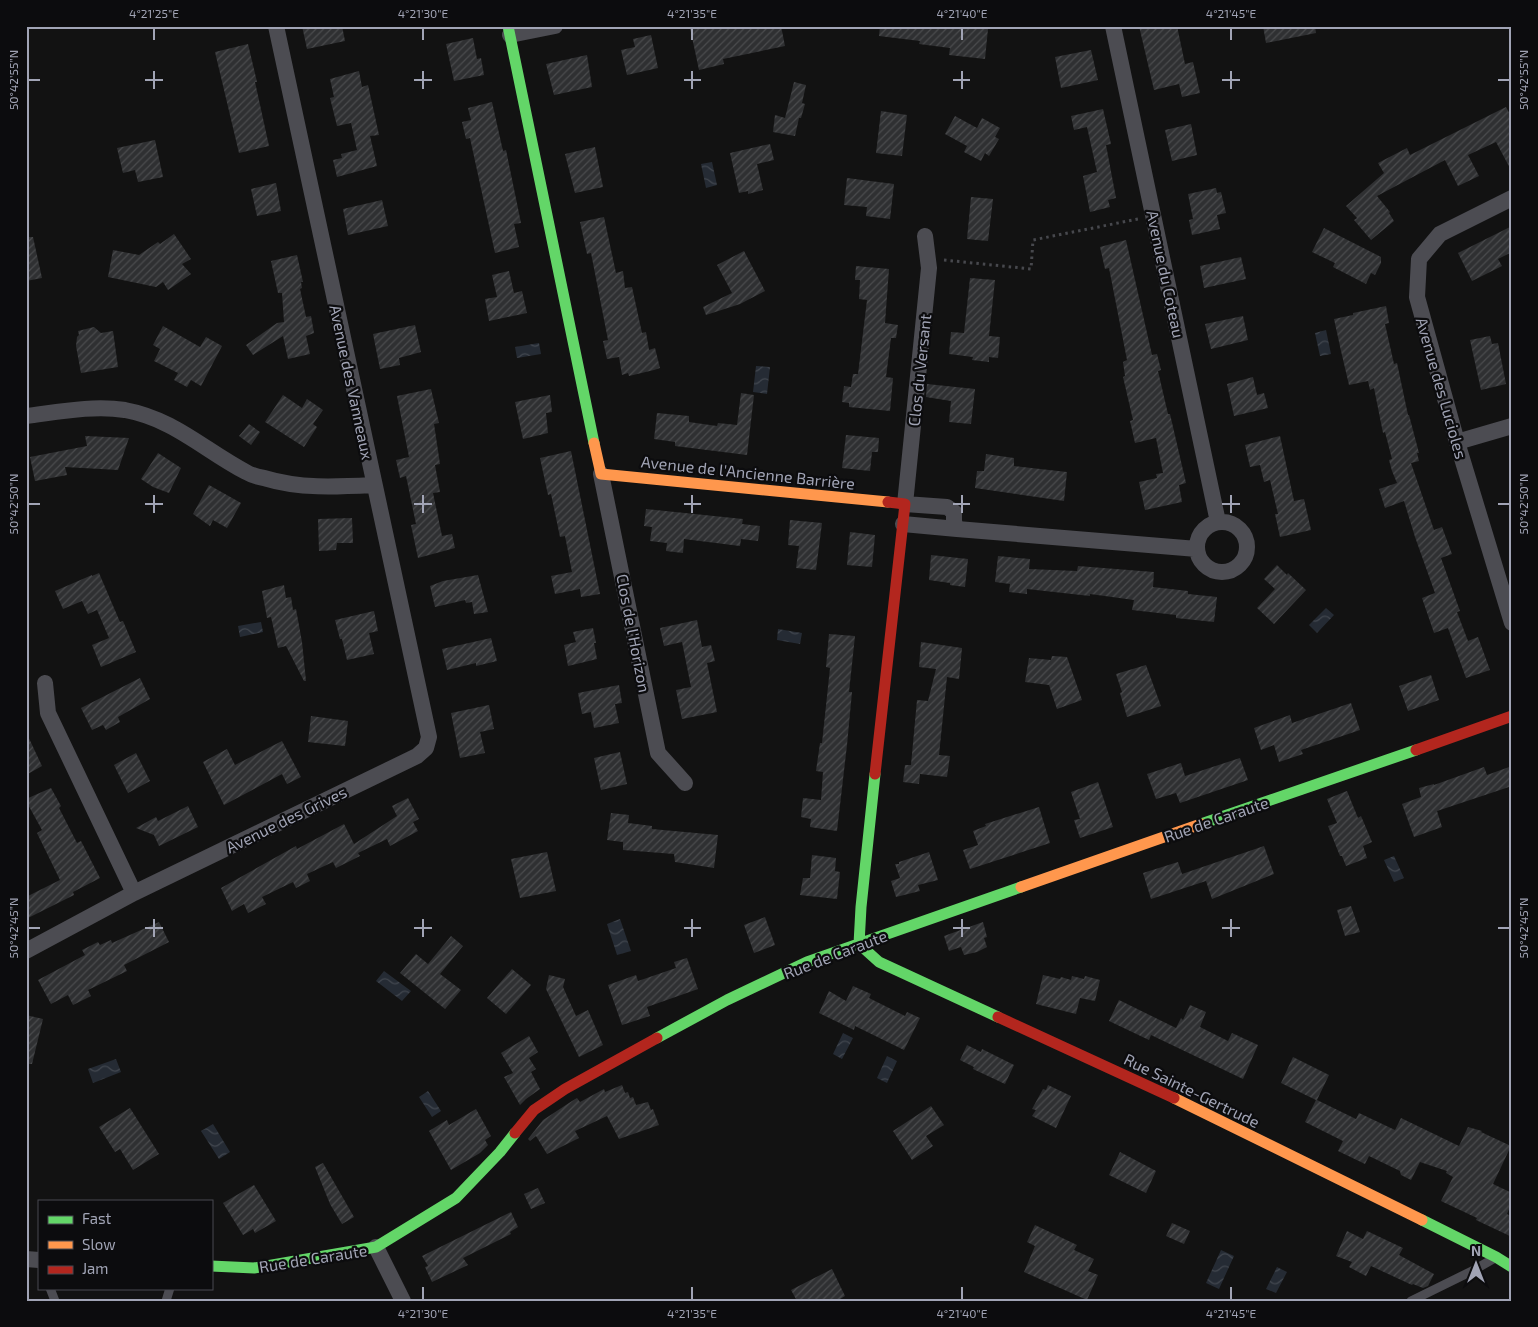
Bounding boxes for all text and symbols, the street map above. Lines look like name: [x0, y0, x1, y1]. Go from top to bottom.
text: 4°21'25"E: [129, 6, 179, 20]
text: 4°21'30"E: [398, 6, 449, 20]
text: 4°21'35"E: [667, 6, 717, 20]
text: 4°21'40"E: [936, 6, 988, 20]
text: 4°21'45"E: [1206, 6, 1256, 20]
text: 50°42'55"N: [6, 50, 20, 110]
text: 50°42'55"N: [1516, 50, 1530, 110]
street label: Avenue du Coteau: [1143, 209, 1189, 339]
street label: Avenue des Vanneaux: [326, 303, 378, 462]
street label: Clos du Versant: [904, 313, 934, 427]
street label: Avenue des Lucioles: [1413, 315, 1471, 461]
street label: Avenue de l'Ancienne Barrière: [640, 451, 856, 493]
text: 50°42'50"N: [6, 473, 20, 535]
text: 50°42'50"N: [1516, 473, 1530, 535]
street label: Clos de l'Horizon: [613, 572, 655, 694]
street label: Avenue des Grives: [222, 781, 350, 857]
street label: Rue de Caraute: [1161, 792, 1271, 846]
text: 50°42'45"N: [6, 898, 20, 958]
text: 50°42'45"N: [1516, 898, 1530, 958]
street label: Rue de Caraute: [781, 926, 889, 982]
street label: Rue Sainte-Gertrude: [1121, 1049, 1263, 1131]
legend: [38, 1200, 212, 1290]
text: Fast: [82, 1209, 112, 1227]
text: Slow: [82, 1235, 116, 1253]
street label: Rue de Caraute: [257, 1240, 369, 1276]
north arrow: [1450, 1240, 1500, 1290]
text: N: [1471, 1242, 1481, 1259]
text: Jam: [82, 1259, 108, 1277]
text: 4°21'30"E: [398, 1306, 449, 1320]
text: 4°21'35"E: [667, 1306, 717, 1320]
text: 4°21'40"E: [936, 1306, 988, 1320]
text: 4°21'45"E: [1206, 1306, 1256, 1320]

